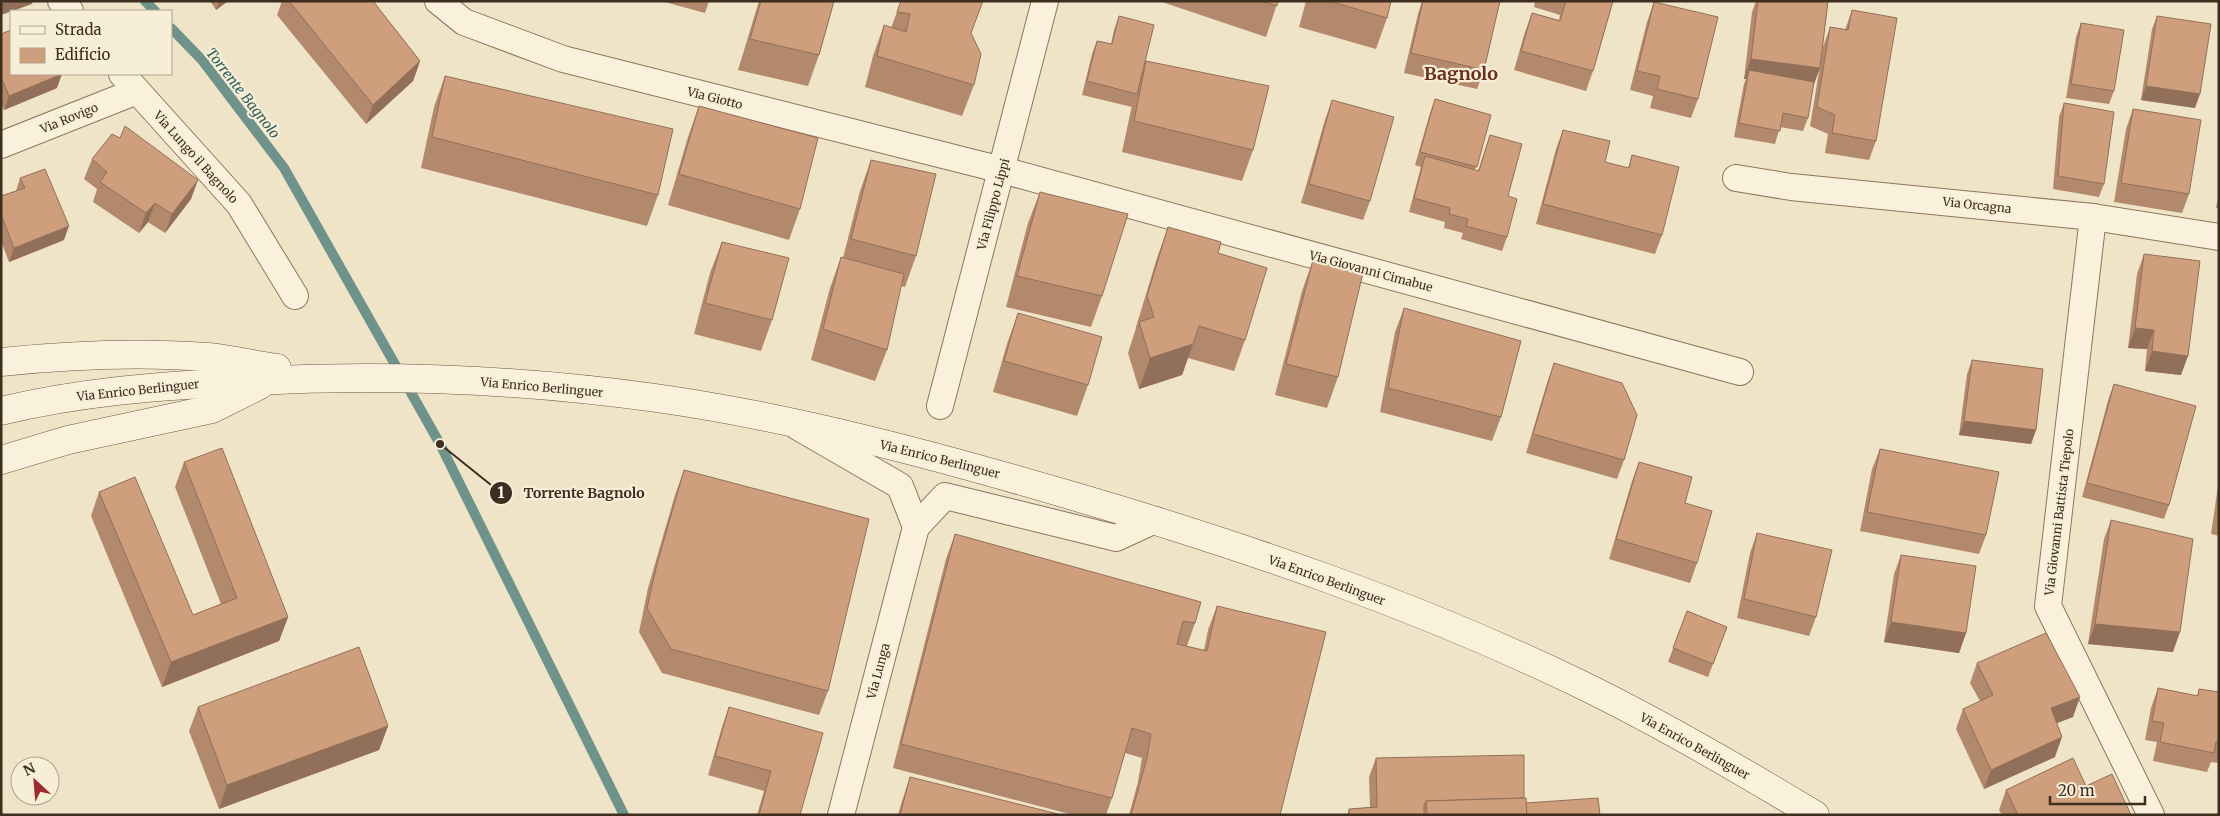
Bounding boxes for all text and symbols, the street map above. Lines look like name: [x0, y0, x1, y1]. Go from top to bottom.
legend: [10, 10, 172, 75]
text: Strada: [55, 20, 102, 39]
water label: Torrente Bagnolo: [202, 44, 284, 142]
text: Edificio: [55, 45, 111, 64]
district label: Bagnolo: [1424, 62, 1498, 85]
street label: Via Giotto: [685, 84, 744, 112]
street label: Via Rovigo: [37, 100, 100, 137]
street label: Via Lungo il Bagnolo: [150, 107, 241, 206]
street label: Via Filippo Lippi: [973, 156, 1012, 252]
street label: Via Orcagna: [1941, 194, 2013, 216]
street label: Via Giovanni Cimabue: [1307, 247, 1434, 295]
street label: Via Enrico Berlinguer: [479, 374, 605, 400]
street label: Via Enrico Berlinguer: [75, 376, 201, 404]
street label: Via Giovanni Battista Tiepolo: [2041, 428, 2077, 597]
street label: Via Enrico Berlinguer: [877, 437, 1002, 481]
callout: Torrente Bagnolo: [488, 478, 654, 507]
text: 1: [498, 483, 505, 502]
text: Torrente Bagnolo: [523, 484, 645, 502]
street label: Via Enrico Berlinguer: [1266, 552, 1388, 608]
street label: Via Lunga: [863, 641, 893, 702]
street label: Via Enrico Berlinguer: [1637, 709, 1753, 783]
north arrow: [10, 756, 60, 806]
text: N: [20, 759, 38, 780]
scale bar: [2050, 774, 2145, 806]
text: 20 m: [2058, 781, 2095, 800]

